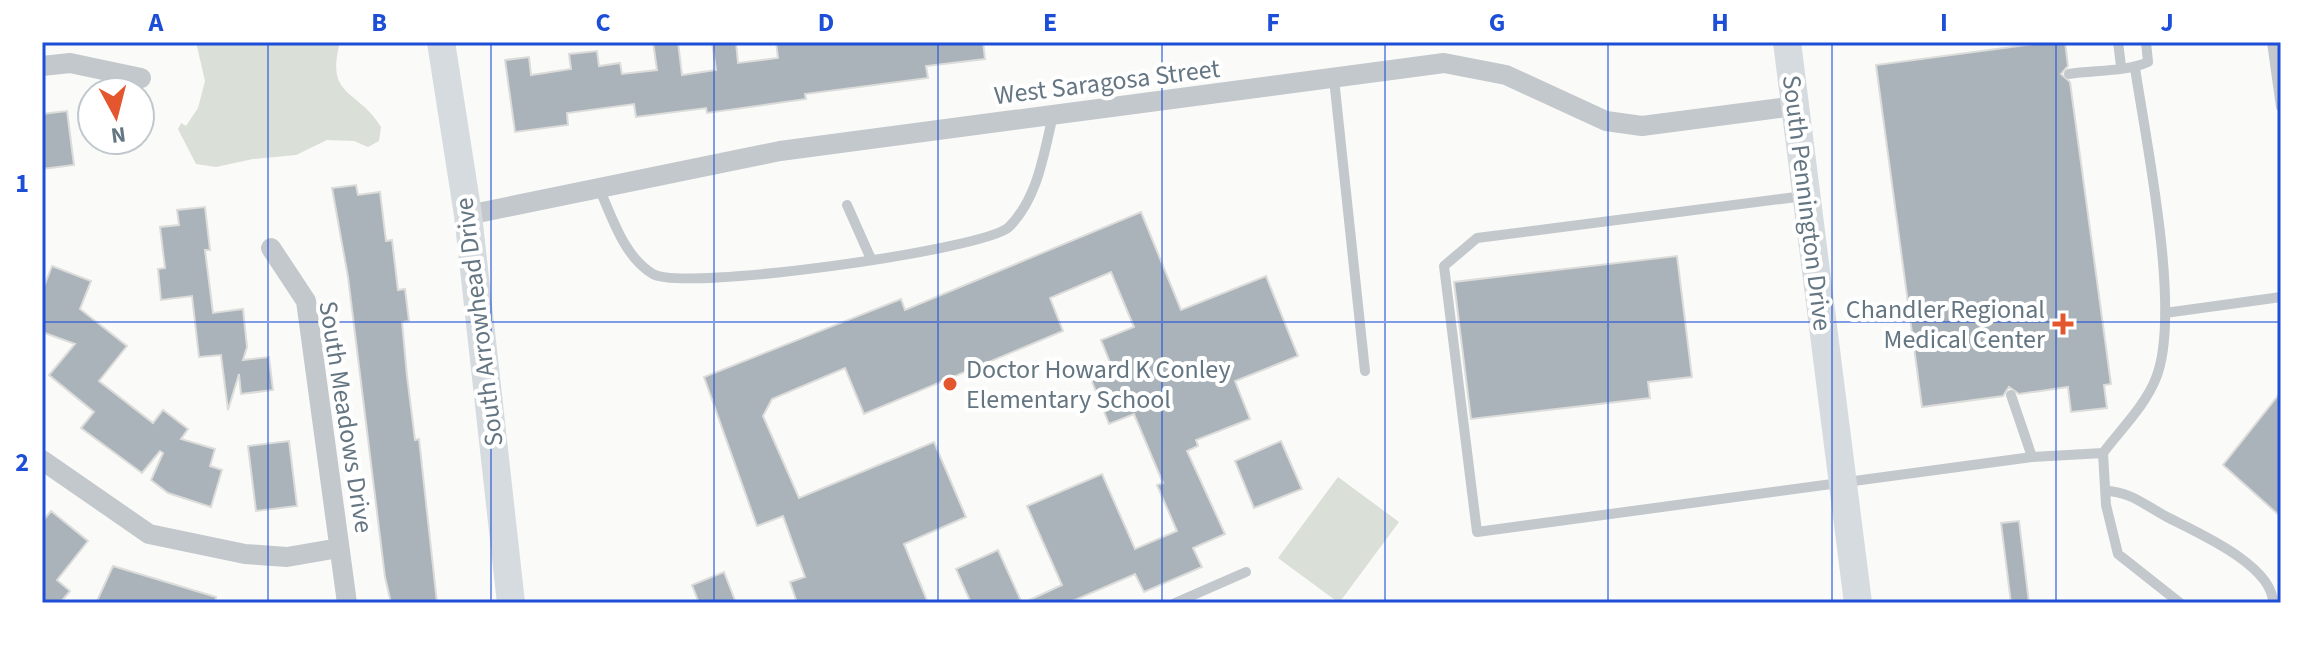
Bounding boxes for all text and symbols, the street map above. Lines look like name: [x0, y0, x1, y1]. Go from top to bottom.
text: A: [148, 4, 165, 41]
text: B: [371, 4, 387, 41]
text: C: [595, 4, 611, 41]
text: D: [818, 4, 834, 41]
text: E: [1043, 4, 1057, 41]
text: F: [1266, 4, 1280, 41]
text: G: [1489, 4, 1505, 41]
text: H: [1711, 4, 1729, 41]
text: I: [1940, 4, 1948, 41]
text: J: [2160, 4, 2174, 41]
street label: West Saragosa Street: [992, 50, 1222, 114]
street label: South Pennington Drive: [1773, 73, 1841, 333]
north arrow: [76, 76, 156, 156]
text: N: [109, 118, 128, 152]
text: 1: [15, 165, 29, 202]
street label: South Arrowhead Drive: [445, 195, 513, 449]
place label: Chandler Regional Medical Center: [1846, 291, 2046, 358]
street label: South Meadows Drive: [309, 298, 383, 536]
marker: Chandler Regional Medical Center: [2052, 313, 2074, 335]
place label: Doctor Howard K Conley Elementary School: [966, 351, 1231, 418]
marker: Doctor Howard K Conley Elementary School: [941, 375, 959, 393]
text: 2: [15, 444, 29, 481]

